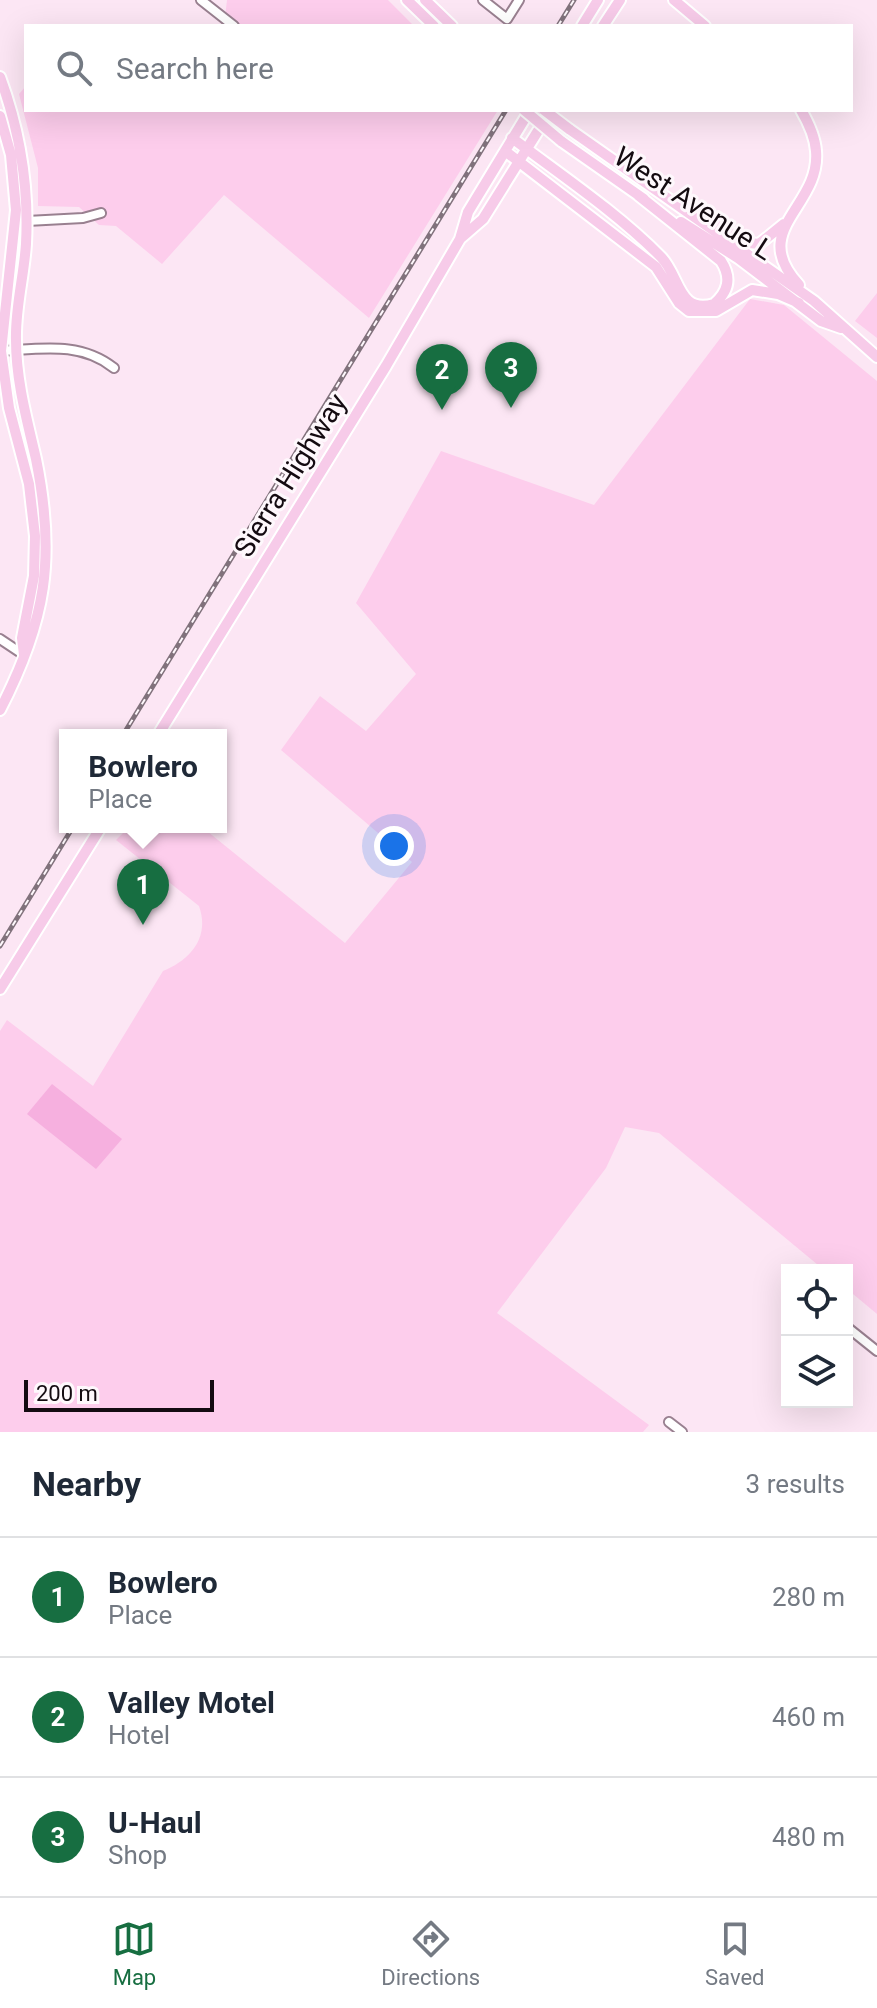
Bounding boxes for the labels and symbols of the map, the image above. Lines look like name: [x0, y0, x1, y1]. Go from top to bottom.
street label: West Avenue L: [608, 140, 780, 267]
pin: 3: [485, 342, 537, 408]
pin: 2: [416, 344, 468, 410]
street label: Sierra Highway: [227, 388, 354, 563]
your location: [374, 826, 414, 866]
pin: 1: [117, 859, 169, 925]
scale bar: [24, 1376, 214, 1412]

